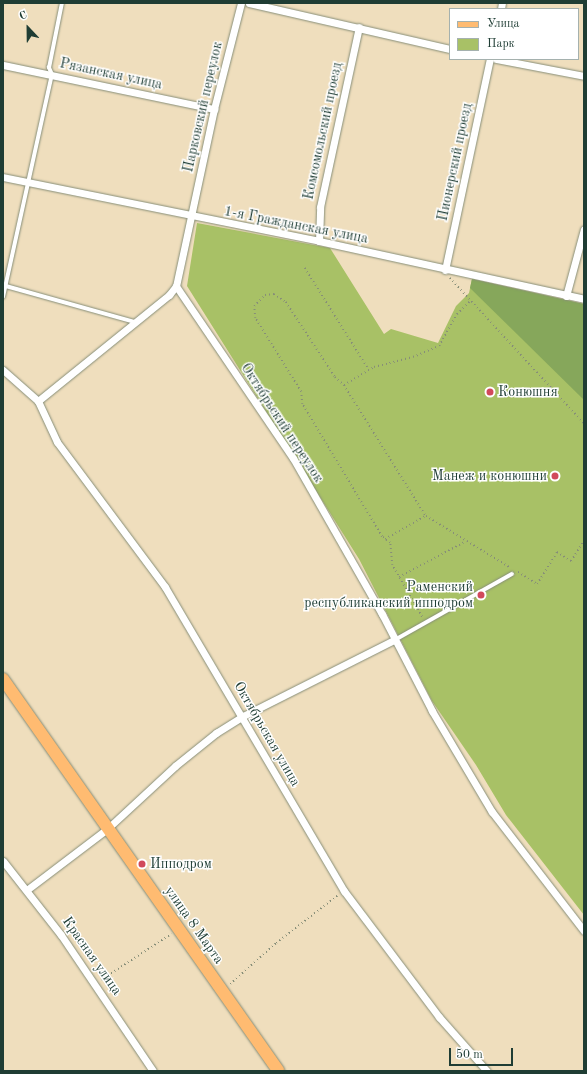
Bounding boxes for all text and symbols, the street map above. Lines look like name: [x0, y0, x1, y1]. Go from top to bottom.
north arrow: [8, 8, 48, 48]
legend: [449, 8, 579, 60]
text: С: [18, 10, 29, 23]
text: Улица: [487, 18, 520, 30]
text: Парк: [487, 38, 515, 50]
street label: Парковский переулок: [180, 40, 226, 174]
street label: Рязанская улица: [58, 55, 164, 93]
street label: Комсомольский проезд: [300, 61, 346, 201]
street label: Пионерский проезд: [434, 101, 476, 223]
street label: 1-я Гражданская улица: [223, 203, 369, 247]
street label: Октябрьский переулок: [237, 360, 327, 486]
place label: Конюшня: [498, 384, 558, 400]
marker: Конюшня: [485, 387, 495, 397]
place label: Манеж и конюшни: [432, 468, 547, 484]
marker: Манеж и конюшни: [550, 471, 560, 481]
place label: Раменский республиканский ипподром: [304, 579, 473, 612]
marker: Раменский республиканский ипподром: [476, 590, 486, 600]
street label: Октябрьская улица: [230, 678, 304, 790]
place label: Ипподром: [150, 856, 212, 872]
marker: Ипподром: [137, 859, 147, 869]
street label: улица 8 Марта: [161, 883, 227, 967]
street label: Красная улица: [59, 913, 125, 999]
scale bar: [451, 1040, 515, 1066]
text: 50 m: [456, 1049, 483, 1061]

